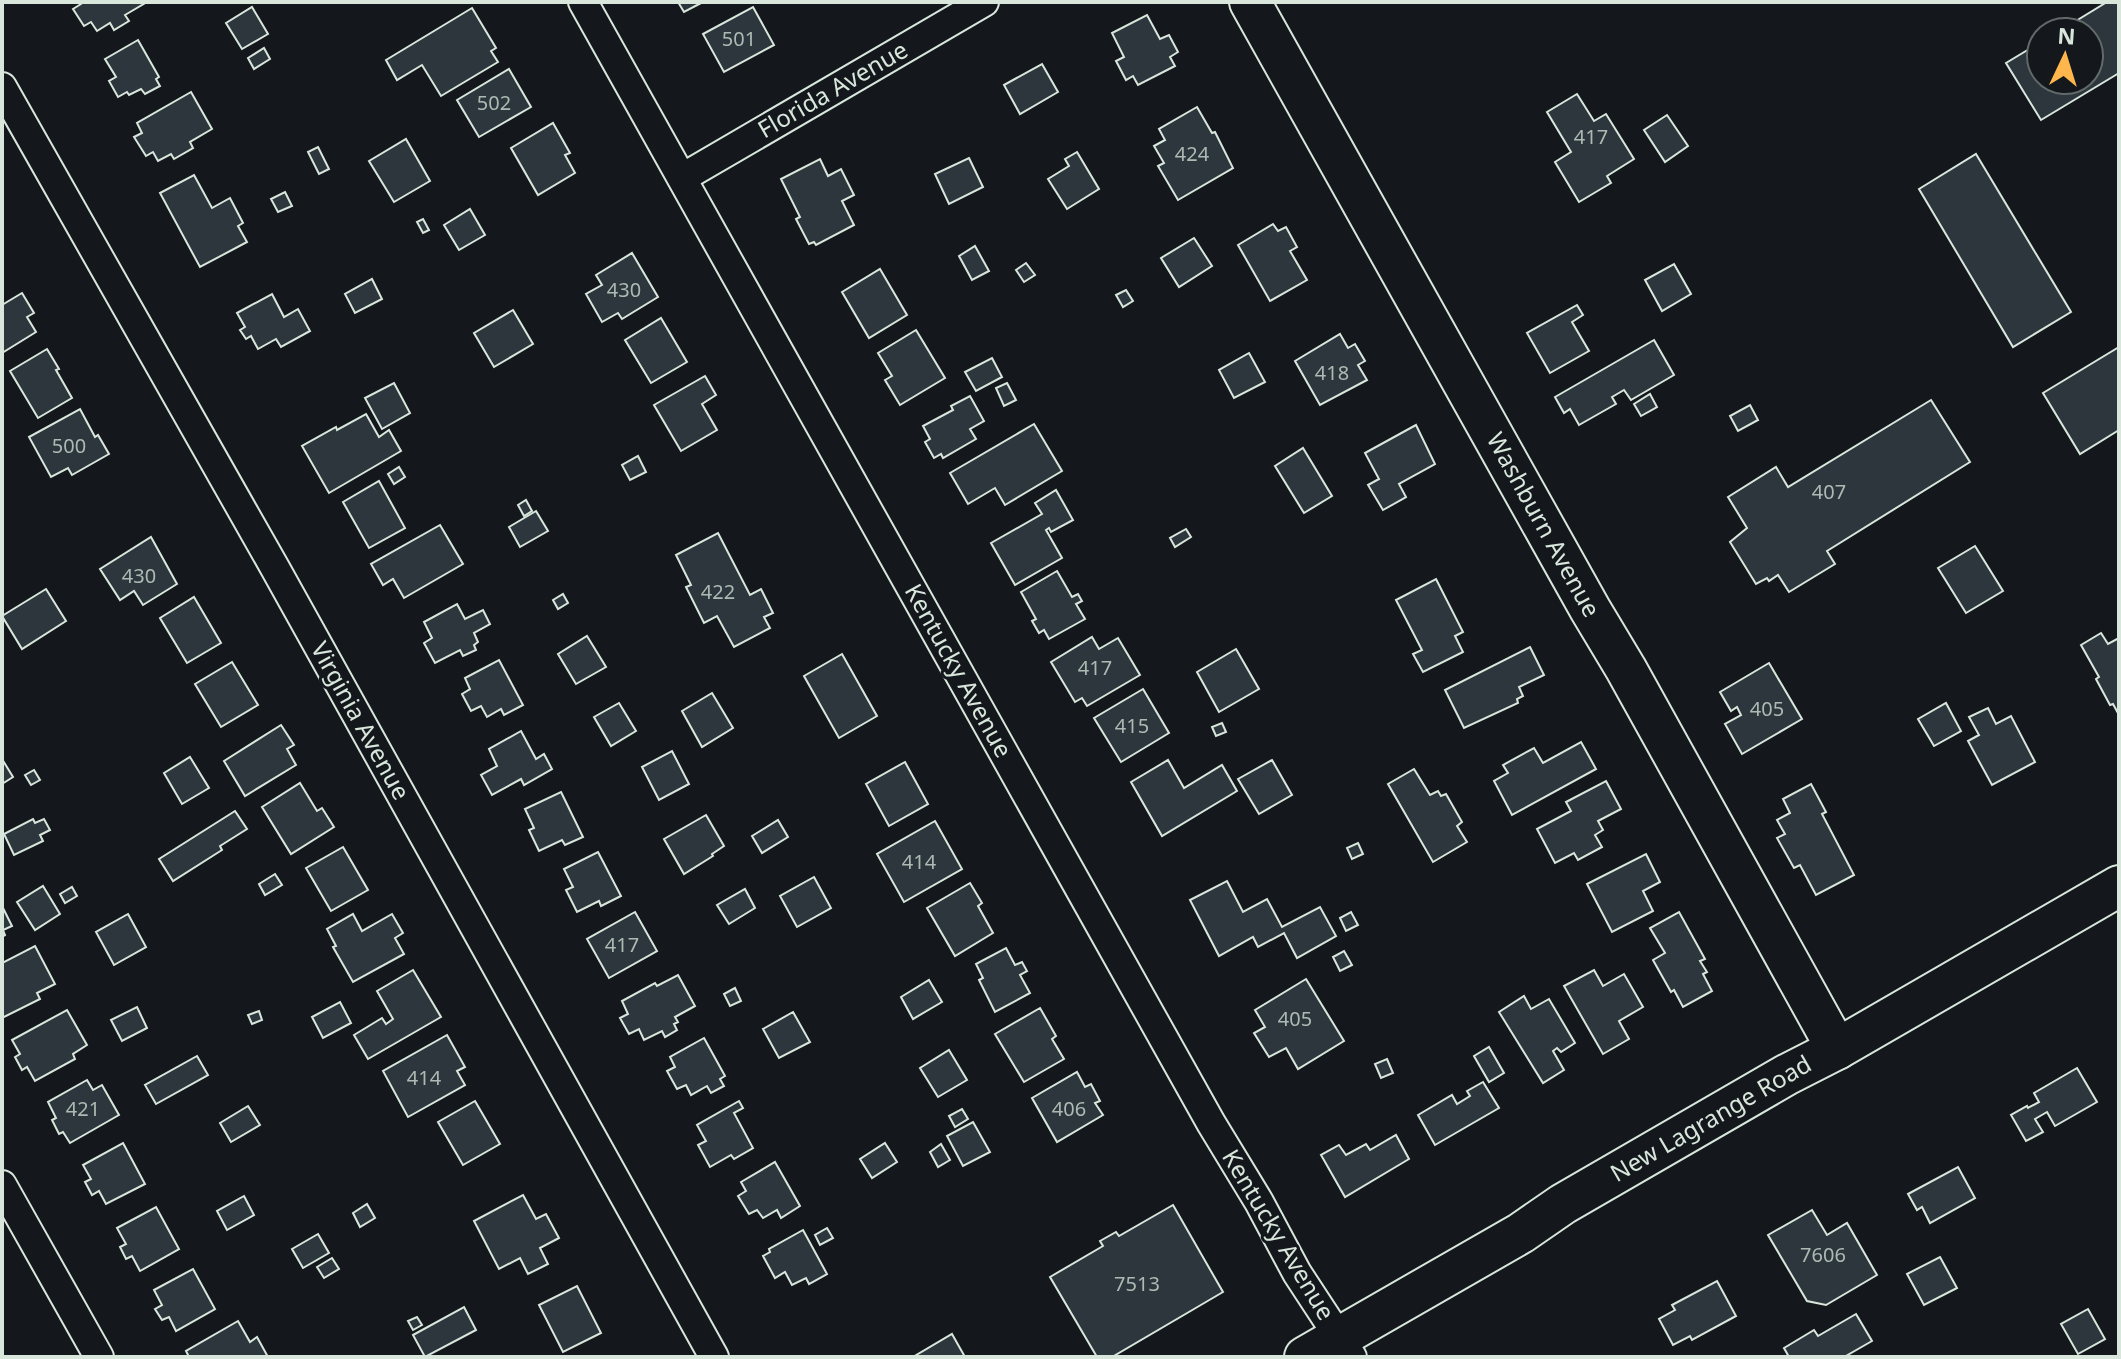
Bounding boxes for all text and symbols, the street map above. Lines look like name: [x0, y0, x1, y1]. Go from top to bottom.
north arrow: [2025, 16, 2105, 96]
text: N: [2056, 19, 2076, 51]
house number: 501: [722, 25, 756, 52]
street label: Florida Avenue: [751, 32, 913, 145]
house number: 502: [477, 89, 511, 116]
house number: 417: [1574, 123, 1608, 150]
house number: 424: [1175, 140, 1210, 167]
house number: 430: [607, 276, 641, 303]
house number: 418: [1315, 359, 1349, 386]
street label: Washburn Avenue: [1480, 426, 1609, 623]
house number: 500: [52, 432, 86, 459]
house number: 407: [1812, 478, 1846, 505]
house number: 430: [122, 562, 156, 589]
house number: 422: [701, 578, 735, 605]
street label: Kentucky Avenue: [898, 578, 1021, 763]
street label: Virginia Avenue: [304, 635, 418, 805]
house number: 417: [1078, 654, 1112, 681]
house number: 405: [1750, 695, 1784, 722]
house number: 415: [1115, 712, 1149, 739]
house number: 414: [902, 848, 937, 875]
house number: 417: [605, 931, 639, 958]
house number: 405: [1278, 1005, 1312, 1032]
street label: New Lagrange Road: [1604, 1047, 1817, 1189]
house number: 414: [407, 1064, 442, 1091]
house number: 421: [66, 1095, 100, 1122]
house number: 406: [1052, 1095, 1086, 1122]
street label: Kentucky Avenue: [1215, 1143, 1343, 1326]
house number: 7606: [1800, 1241, 1846, 1268]
house number: 7513: [1114, 1270, 1160, 1297]

